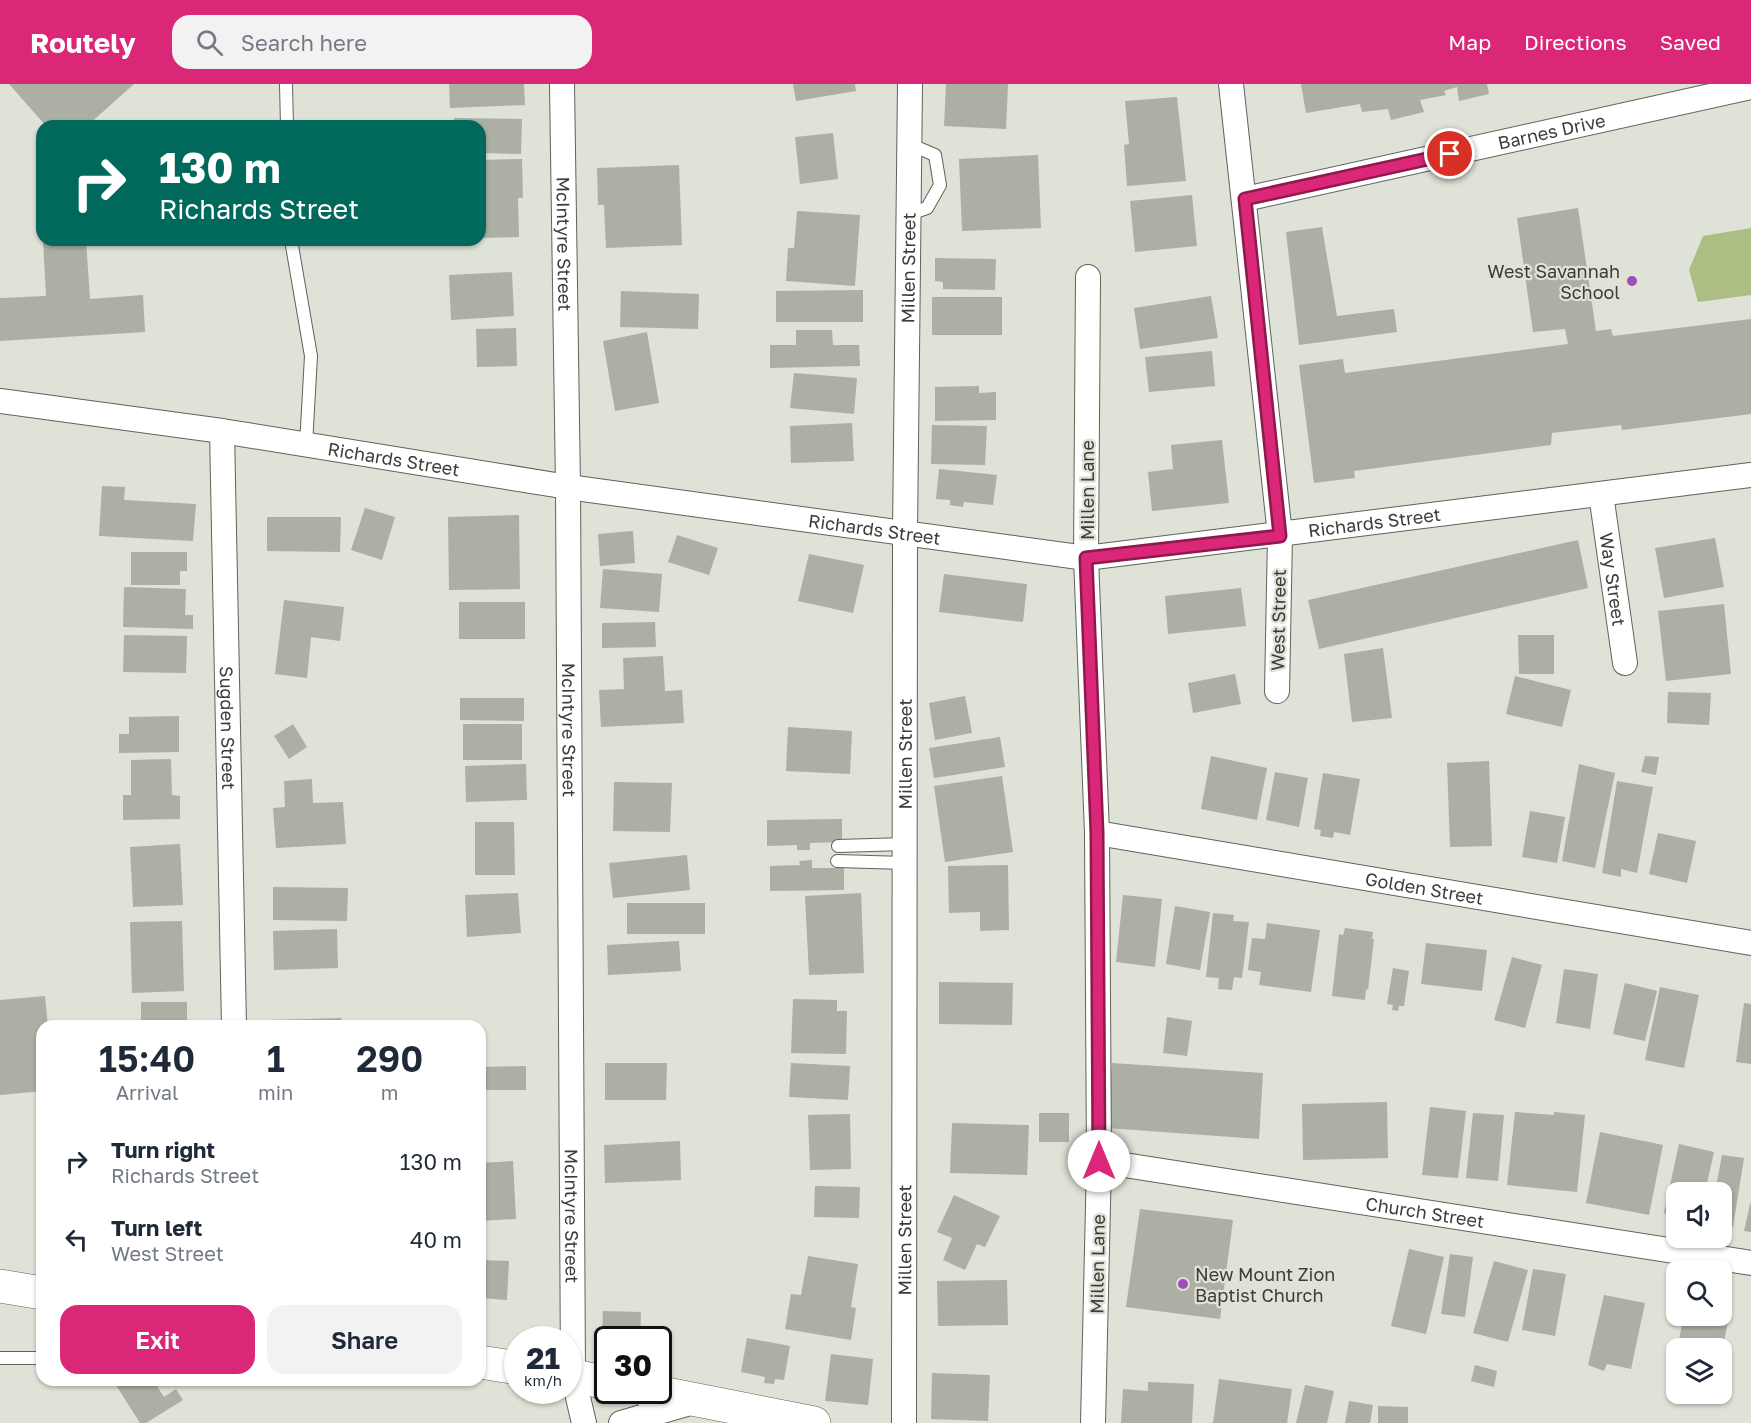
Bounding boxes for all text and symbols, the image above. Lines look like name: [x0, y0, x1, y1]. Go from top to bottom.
search box: [172, 15, 592, 69]
text: Routely: [30, 26, 136, 59]
icon: search: [193, 26, 226, 59]
text: Search here: [241, 29, 367, 56]
text: Map: [1448, 29, 1491, 55]
text: Directions: [1524, 29, 1627, 55]
text: Saved: [1660, 29, 1721, 55]
street label: Barnes Drive: [1496, 109, 1607, 154]
pin: [1424, 128, 1475, 179]
icon: arrive: [1433, 137, 1466, 170]
text: 130 m: [159, 142, 281, 192]
icon: right: [60, 144, 138, 222]
street label: McIntyre Street: [552, 177, 576, 311]
text: Richards Street: [159, 193, 359, 225]
street label: Millen Street: [896, 212, 920, 324]
place label: West Savannah School: [1487, 260, 1620, 303]
marker: West Savannah School: [1625, 274, 1639, 288]
street label: Richards Street: [326, 437, 461, 480]
street label: Millen Lane: [1076, 440, 1098, 540]
street label: Richards Street: [1307, 503, 1442, 541]
street label: Richards Street: [807, 509, 942, 549]
street label: Way Street: [1596, 531, 1631, 627]
street label: West Street: [1266, 569, 1290, 671]
street label: McIntyre Street: [558, 663, 581, 797]
street label: Sugden Street: [216, 666, 240, 790]
street label: Millen Street: [894, 698, 916, 810]
street label: Golden Street: [1364, 867, 1485, 909]
text: 15:40: [99, 1037, 195, 1080]
text: 1: [267, 1037, 285, 1080]
text: 290: [356, 1037, 423, 1080]
text: Arrival: [116, 1080, 178, 1104]
text: min: [258, 1080, 293, 1104]
text: m: [381, 1080, 399, 1104]
position arrow: [1067, 1129, 1131, 1193]
text: Turn right: [111, 1136, 215, 1163]
icon: right: [60, 1145, 93, 1178]
text: 130 m: [400, 1148, 462, 1175]
street label: McIntyre Street: [561, 1149, 583, 1283]
text: Richards Street: [111, 1163, 259, 1187]
map controls: [1666, 1182, 1732, 1404]
button: sound: [1666, 1182, 1732, 1248]
street label: Millen Street: [893, 1184, 915, 1296]
street label: Church Street: [1364, 1192, 1486, 1232]
text: Turn left: [111, 1214, 202, 1241]
street label: Millen Lane: [1085, 1214, 1109, 1314]
icon: left: [60, 1223, 93, 1256]
text: 40 m: [410, 1226, 462, 1253]
text: West Street: [111, 1241, 224, 1265]
button: search: [1666, 1260, 1732, 1326]
place label: New Mount Zion Baptist Church: [1195, 1263, 1335, 1306]
marker: New Mount Zion Baptist Church: [1176, 1277, 1190, 1291]
button: Exit: [60, 1305, 255, 1374]
button: Share: [267, 1305, 462, 1374]
speed limit sign: 30: [594, 1326, 672, 1404]
button: layers: [1666, 1338, 1732, 1404]
text: 21: [526, 1340, 560, 1376]
text: km/h: [524, 1371, 562, 1389]

